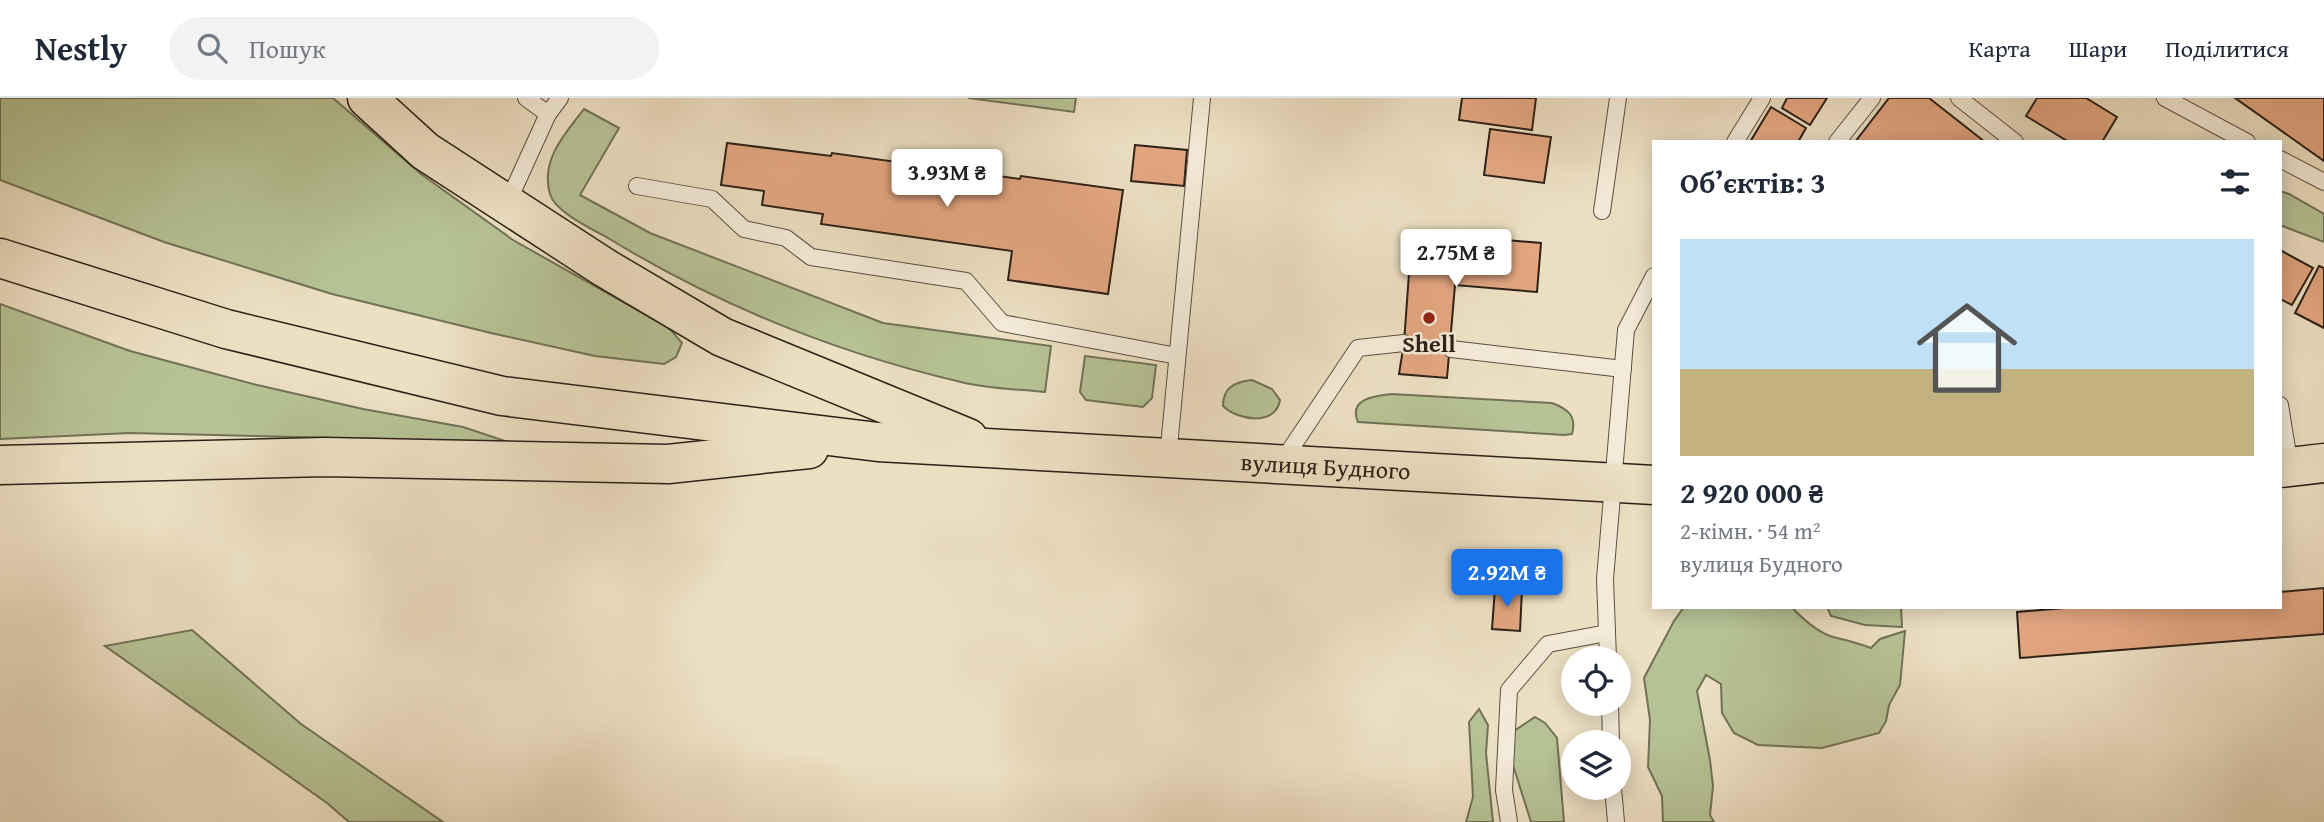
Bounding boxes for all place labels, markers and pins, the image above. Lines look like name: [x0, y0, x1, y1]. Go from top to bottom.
pin: 3.93M ₴: [882, 150, 1012, 209]
pin: 2.75M ₴: [1391, 230, 1521, 289]
marker: Shell: [1421, 310, 1437, 326]
place label: Shell: [1402, 326, 1456, 361]
pin: 2.92M ₴: [1442, 550, 1572, 609]

